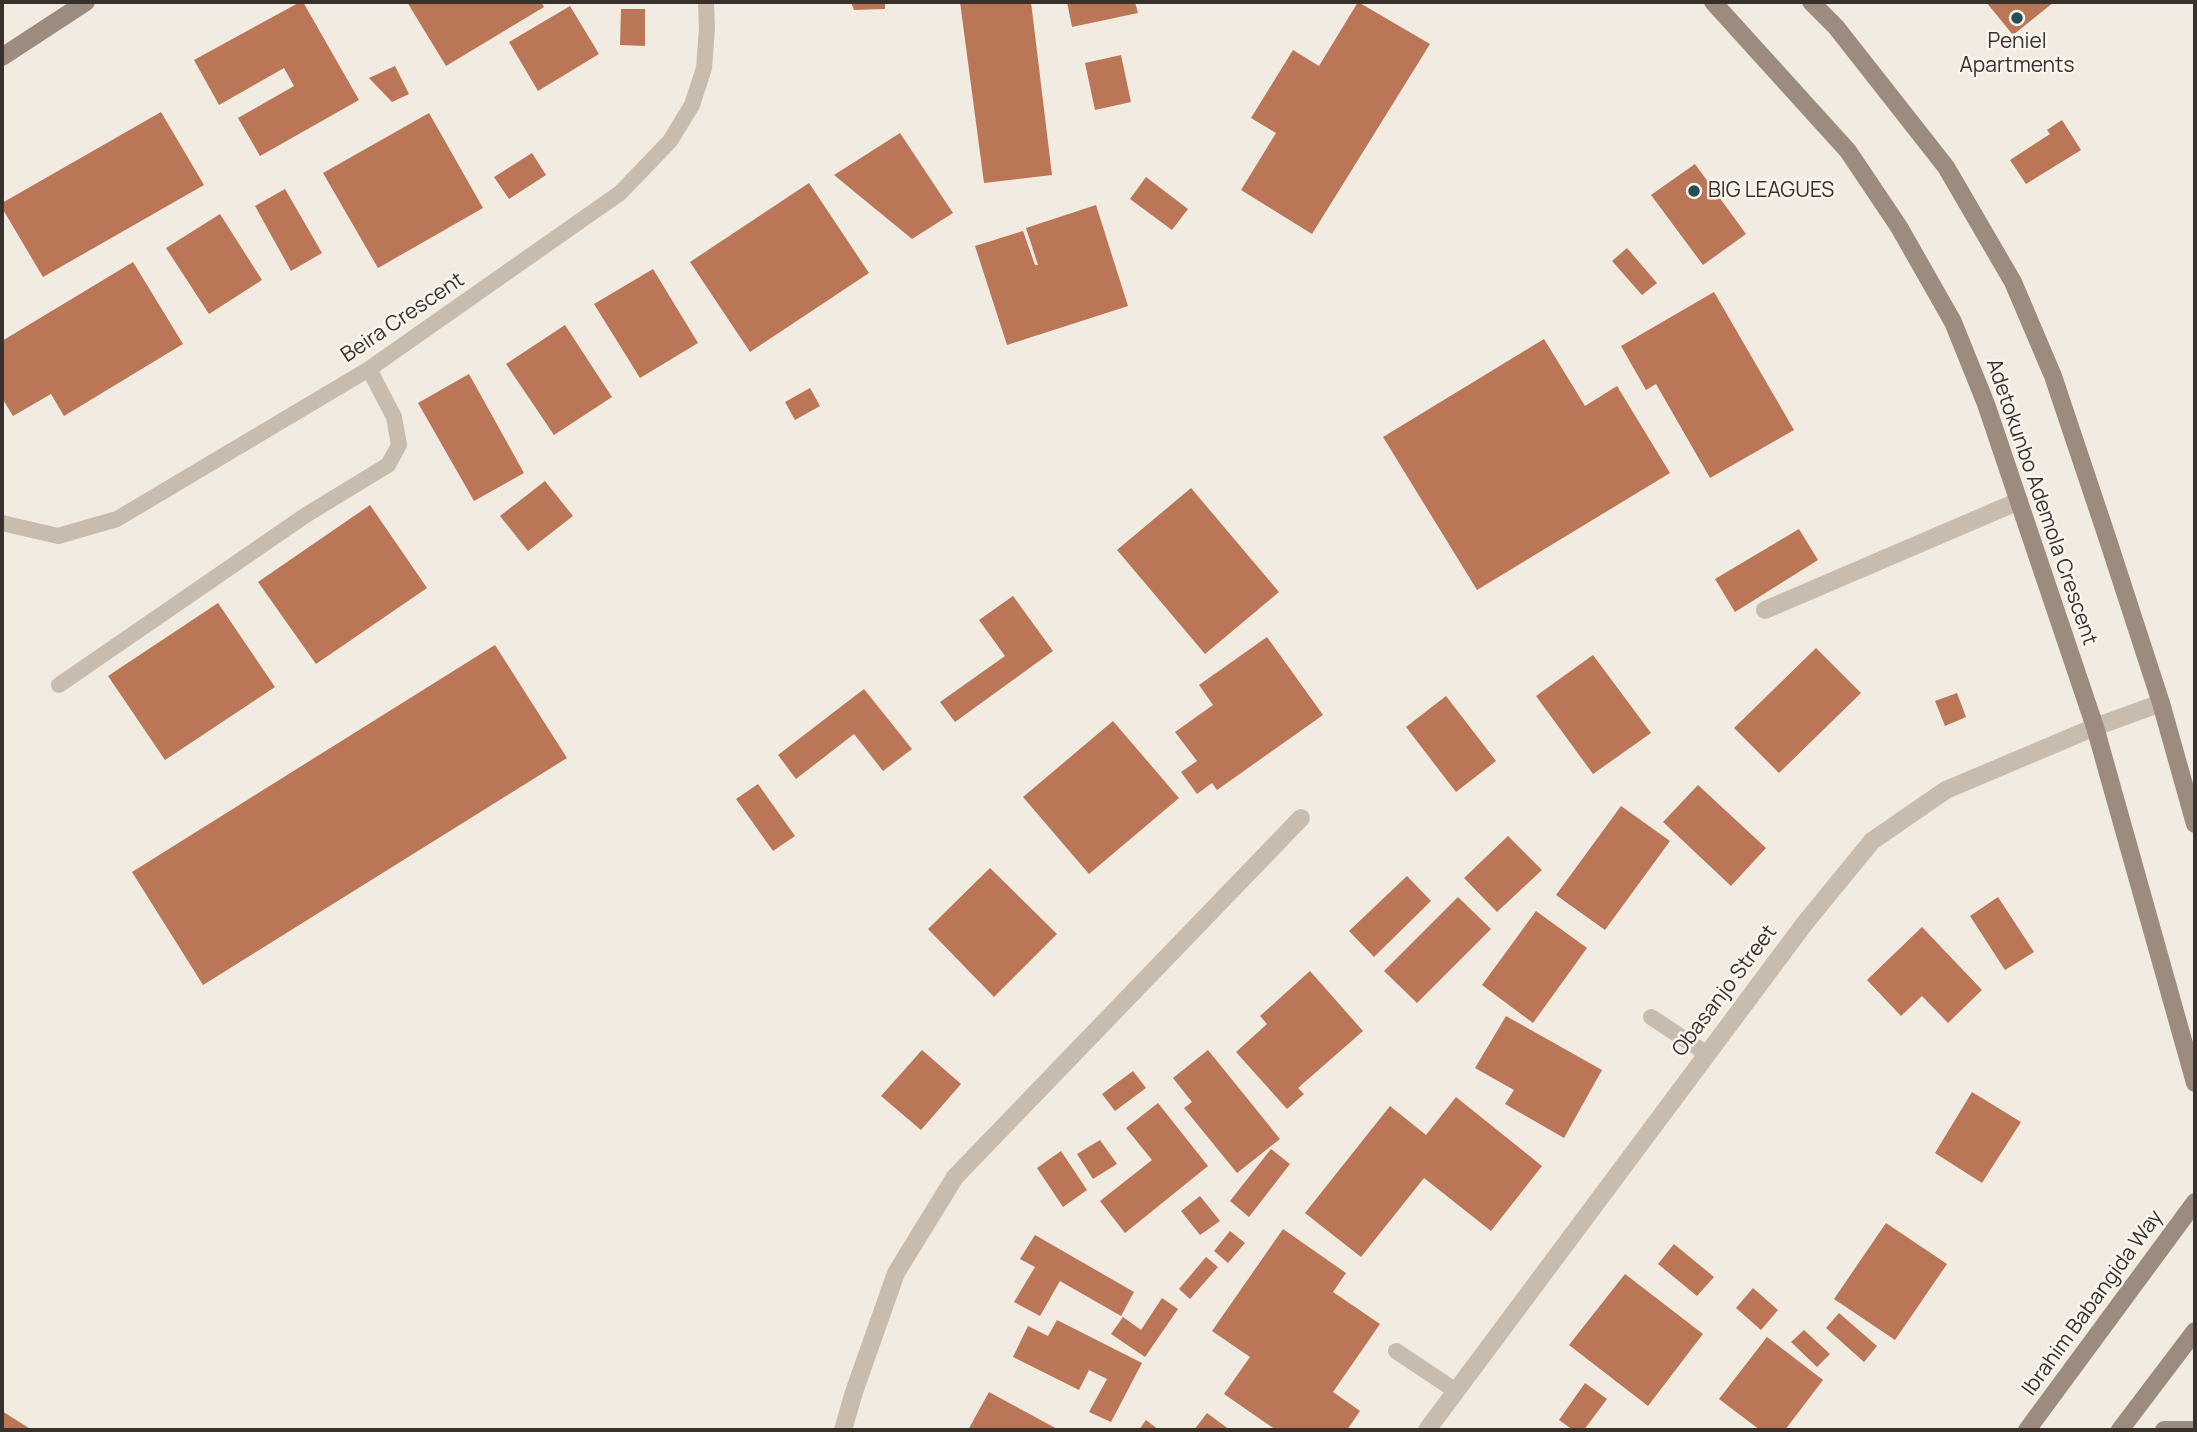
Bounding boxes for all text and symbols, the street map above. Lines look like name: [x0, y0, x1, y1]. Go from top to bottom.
marker: Peniel Apartments: [2009, 10, 2025, 26]
place label: Peniel Apartments: [1960, 29, 2074, 79]
place label: BIG LEAGUES: [1708, 178, 1834, 204]
marker: BIG LEAGUES: [1686, 183, 1702, 199]
street label: Beira Crescent: [337, 268, 469, 368]
street label: Adetokunbo Ademola Crescent: [1980, 355, 2102, 649]
street label: Obasanjo Street: [1667, 920, 1783, 1062]
street label: Ibrahim Babangida Way: [2017, 1205, 2169, 1401]

